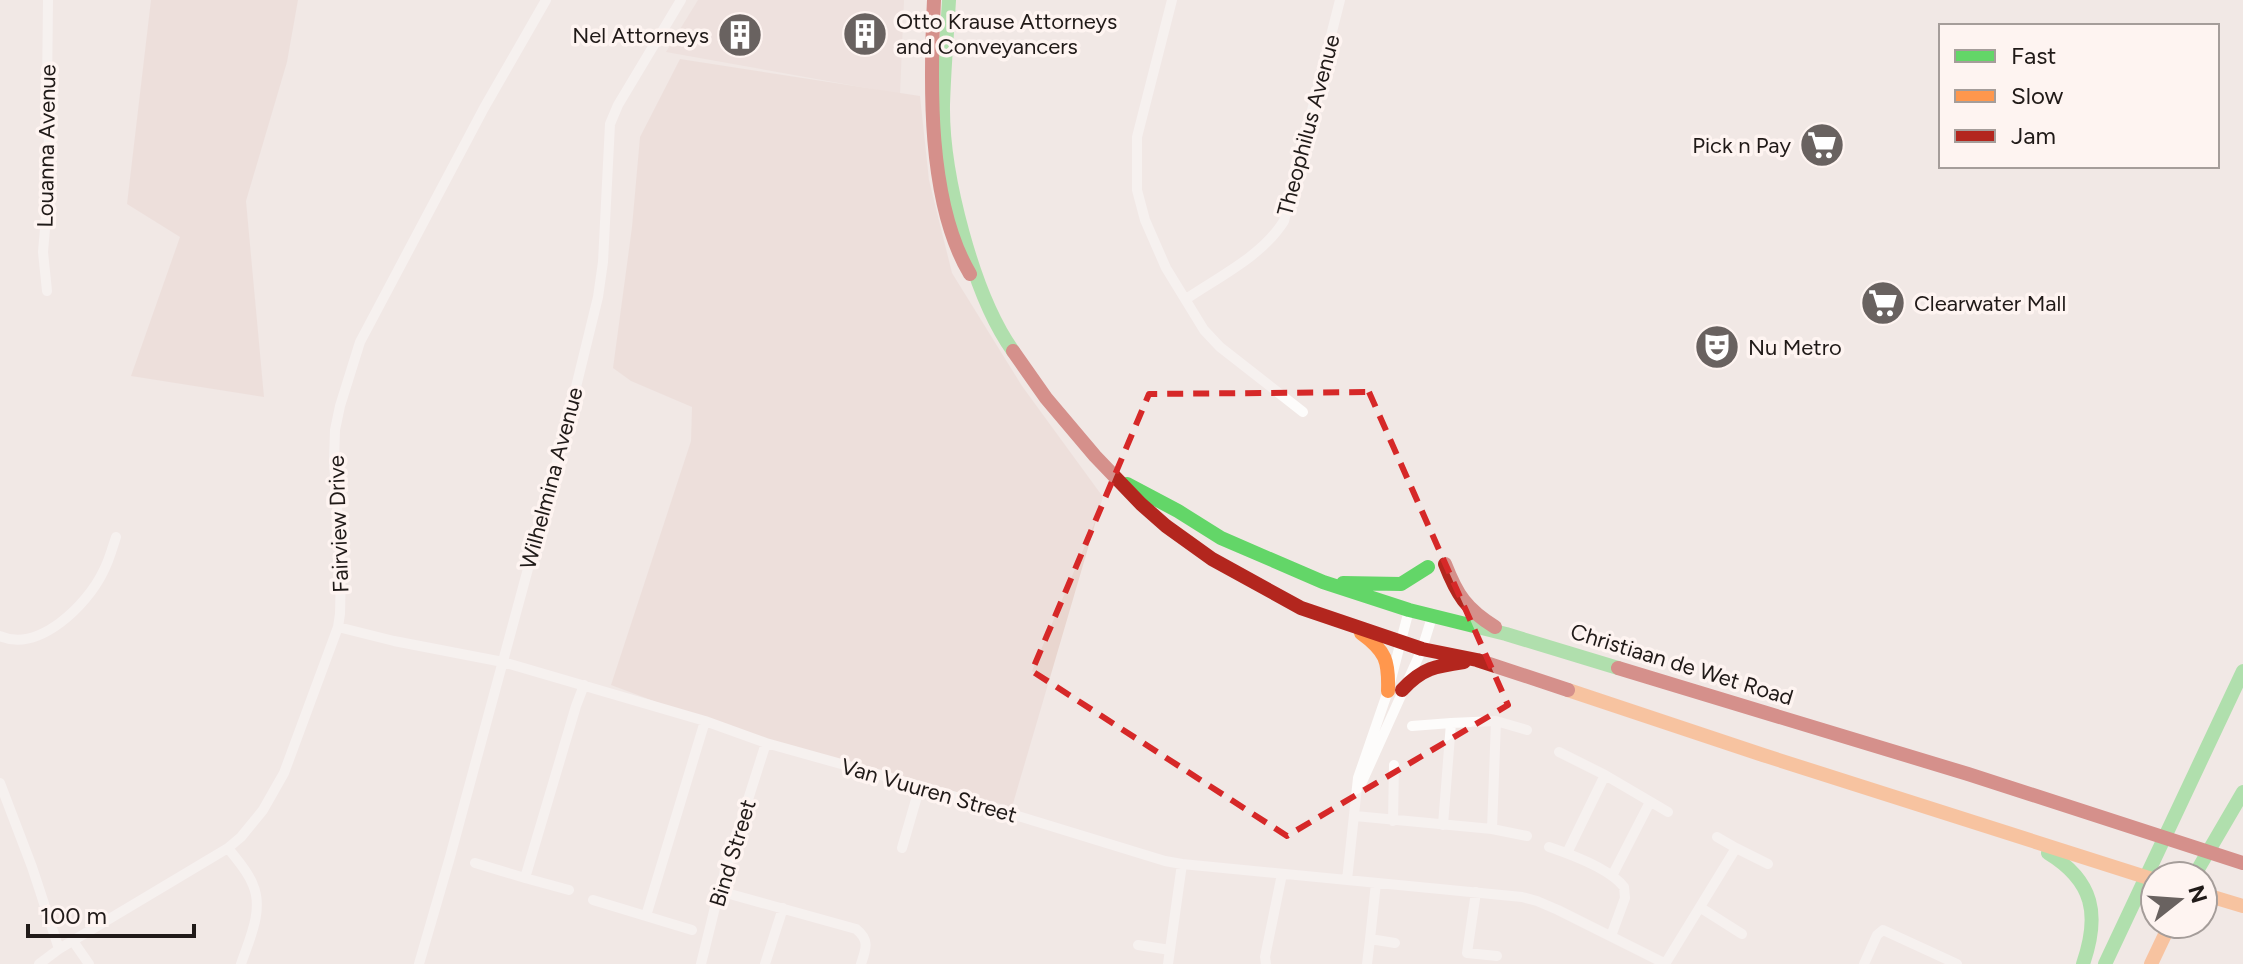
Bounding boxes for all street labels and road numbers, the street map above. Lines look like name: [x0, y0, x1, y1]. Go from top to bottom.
street label: Theophilus Avenue: [1271, 31, 1346, 219]
street label: Louanna Avenue: [32, 64, 61, 228]
street label: Wilhelmina Avenue: [514, 384, 589, 572]
street label: Fairview Drive: [323, 455, 354, 593]
street label: Christiaan de Wet Road: [1567, 618, 1796, 711]
street label: Van Vuuren Street: [838, 752, 1020, 829]
street label: Bind Street: [703, 796, 762, 910]

